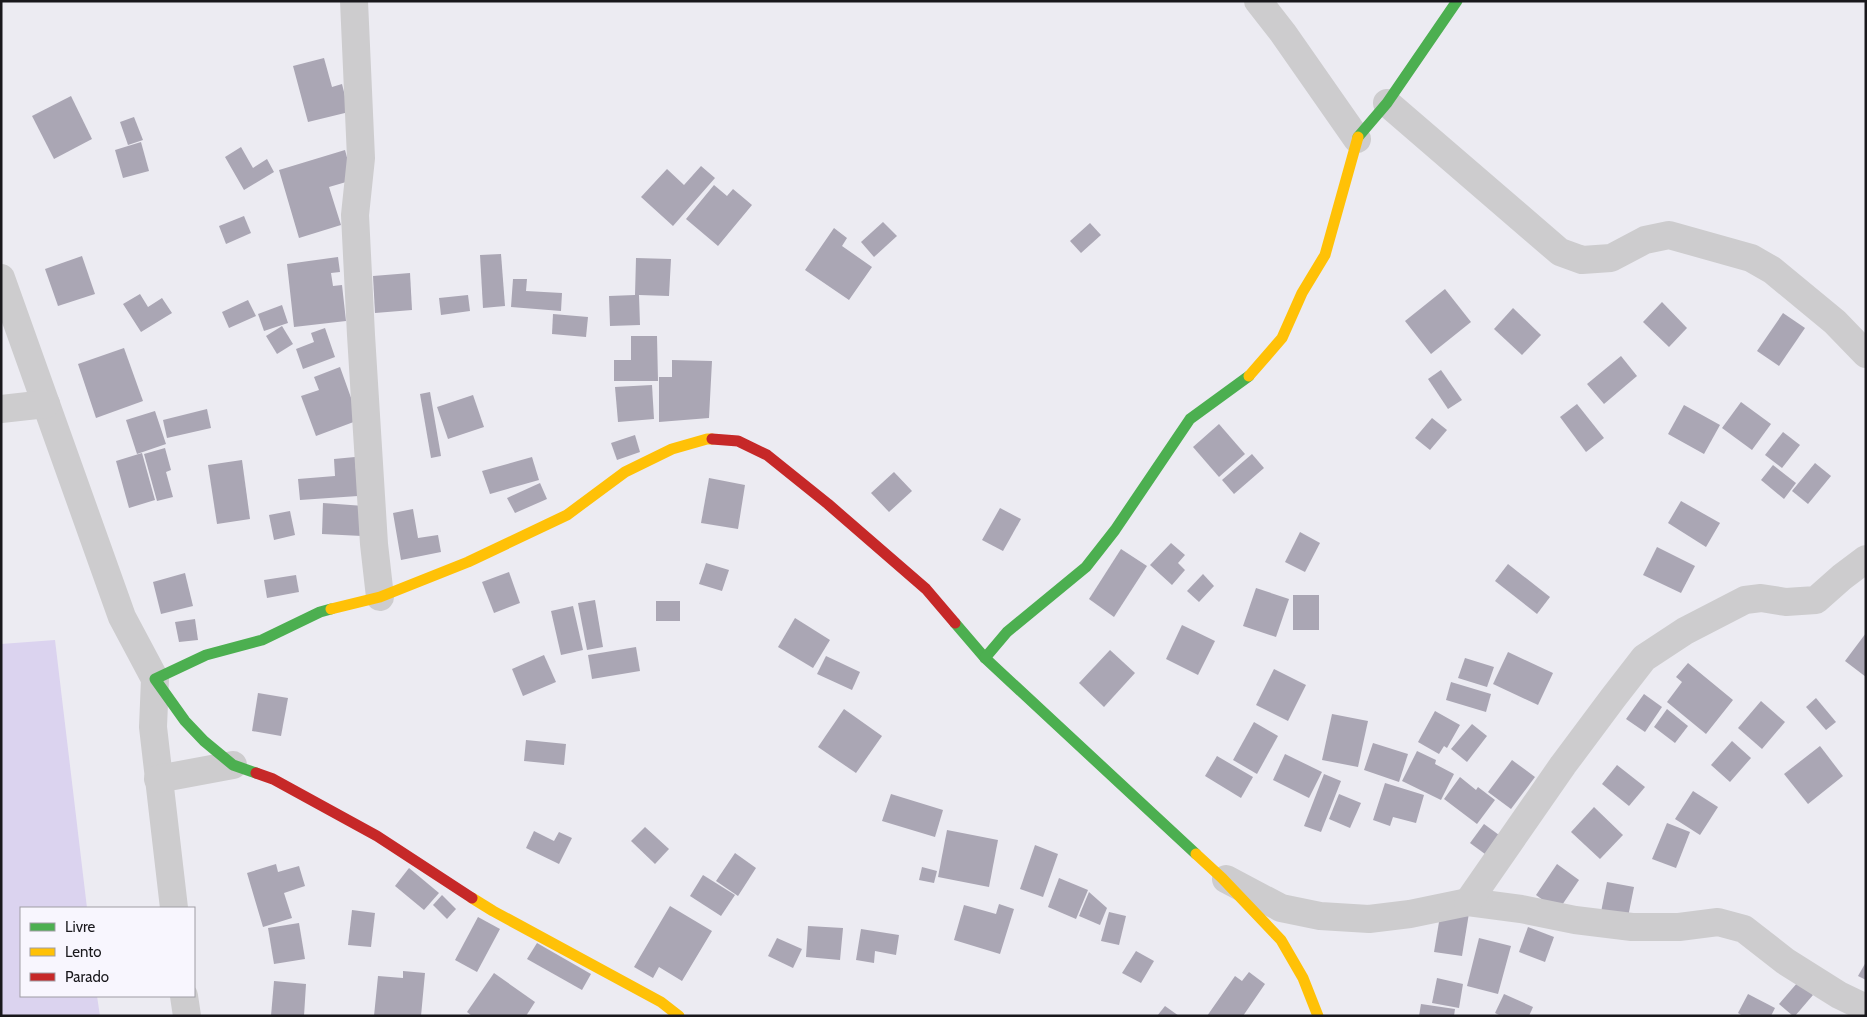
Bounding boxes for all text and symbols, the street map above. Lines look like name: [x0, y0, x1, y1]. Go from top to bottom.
legend: [20, 907, 195, 997]
text: Livre: [65, 918, 96, 936]
text: Lento: [65, 943, 102, 961]
text: Parado: [65, 968, 109, 986]

